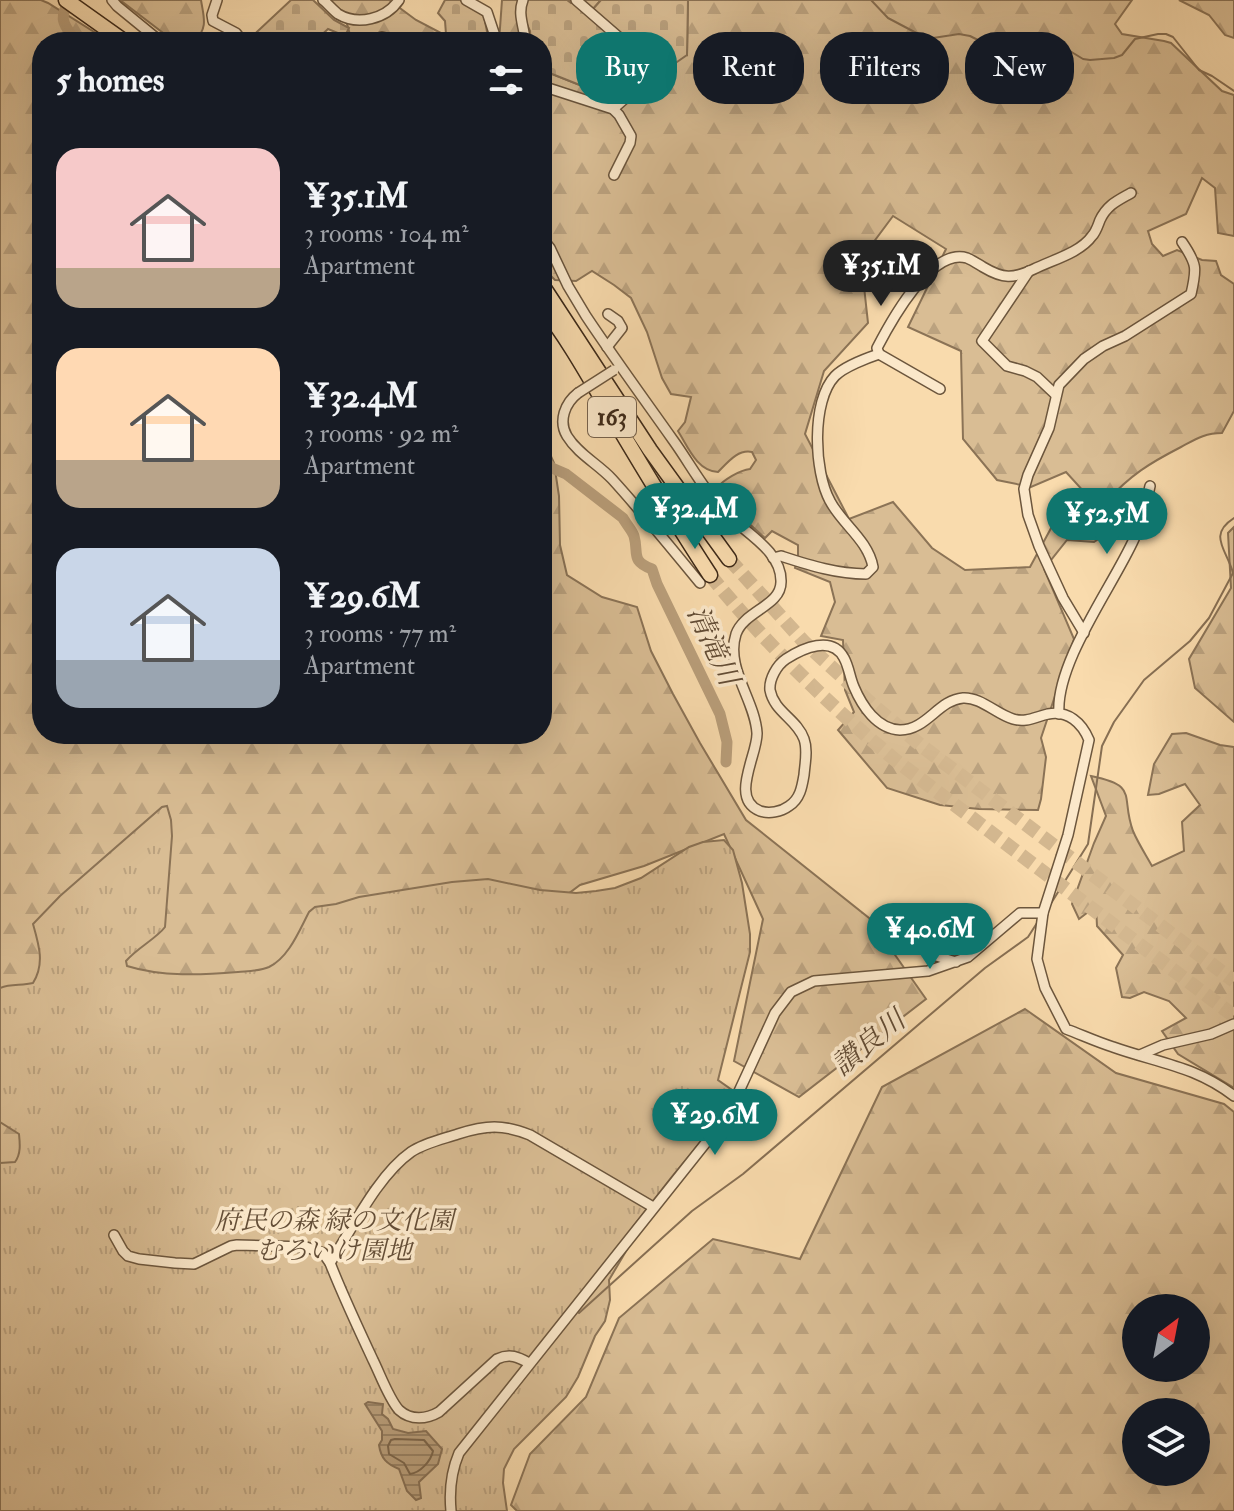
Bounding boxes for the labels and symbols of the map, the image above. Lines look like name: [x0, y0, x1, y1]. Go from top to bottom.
pin: ¥35.1M: [816, 240, 946, 308]
road number: 163: [588, 397, 636, 437]
pin: ¥32.4M: [630, 483, 760, 551]
pin: ¥52.5M: [1042, 488, 1172, 556]
water label: 清滝川: [679, 600, 748, 694]
pin: ¥40.6M: [865, 903, 995, 971]
water label: 讃良川: [825, 1001, 915, 1083]
pin: ¥29.6M: [650, 1089, 780, 1157]
park label: 府民の森 緑の文化園 むろいけ園地: [214, 1205, 458, 1267]
north arrow: [1122, 1294, 1210, 1382]

